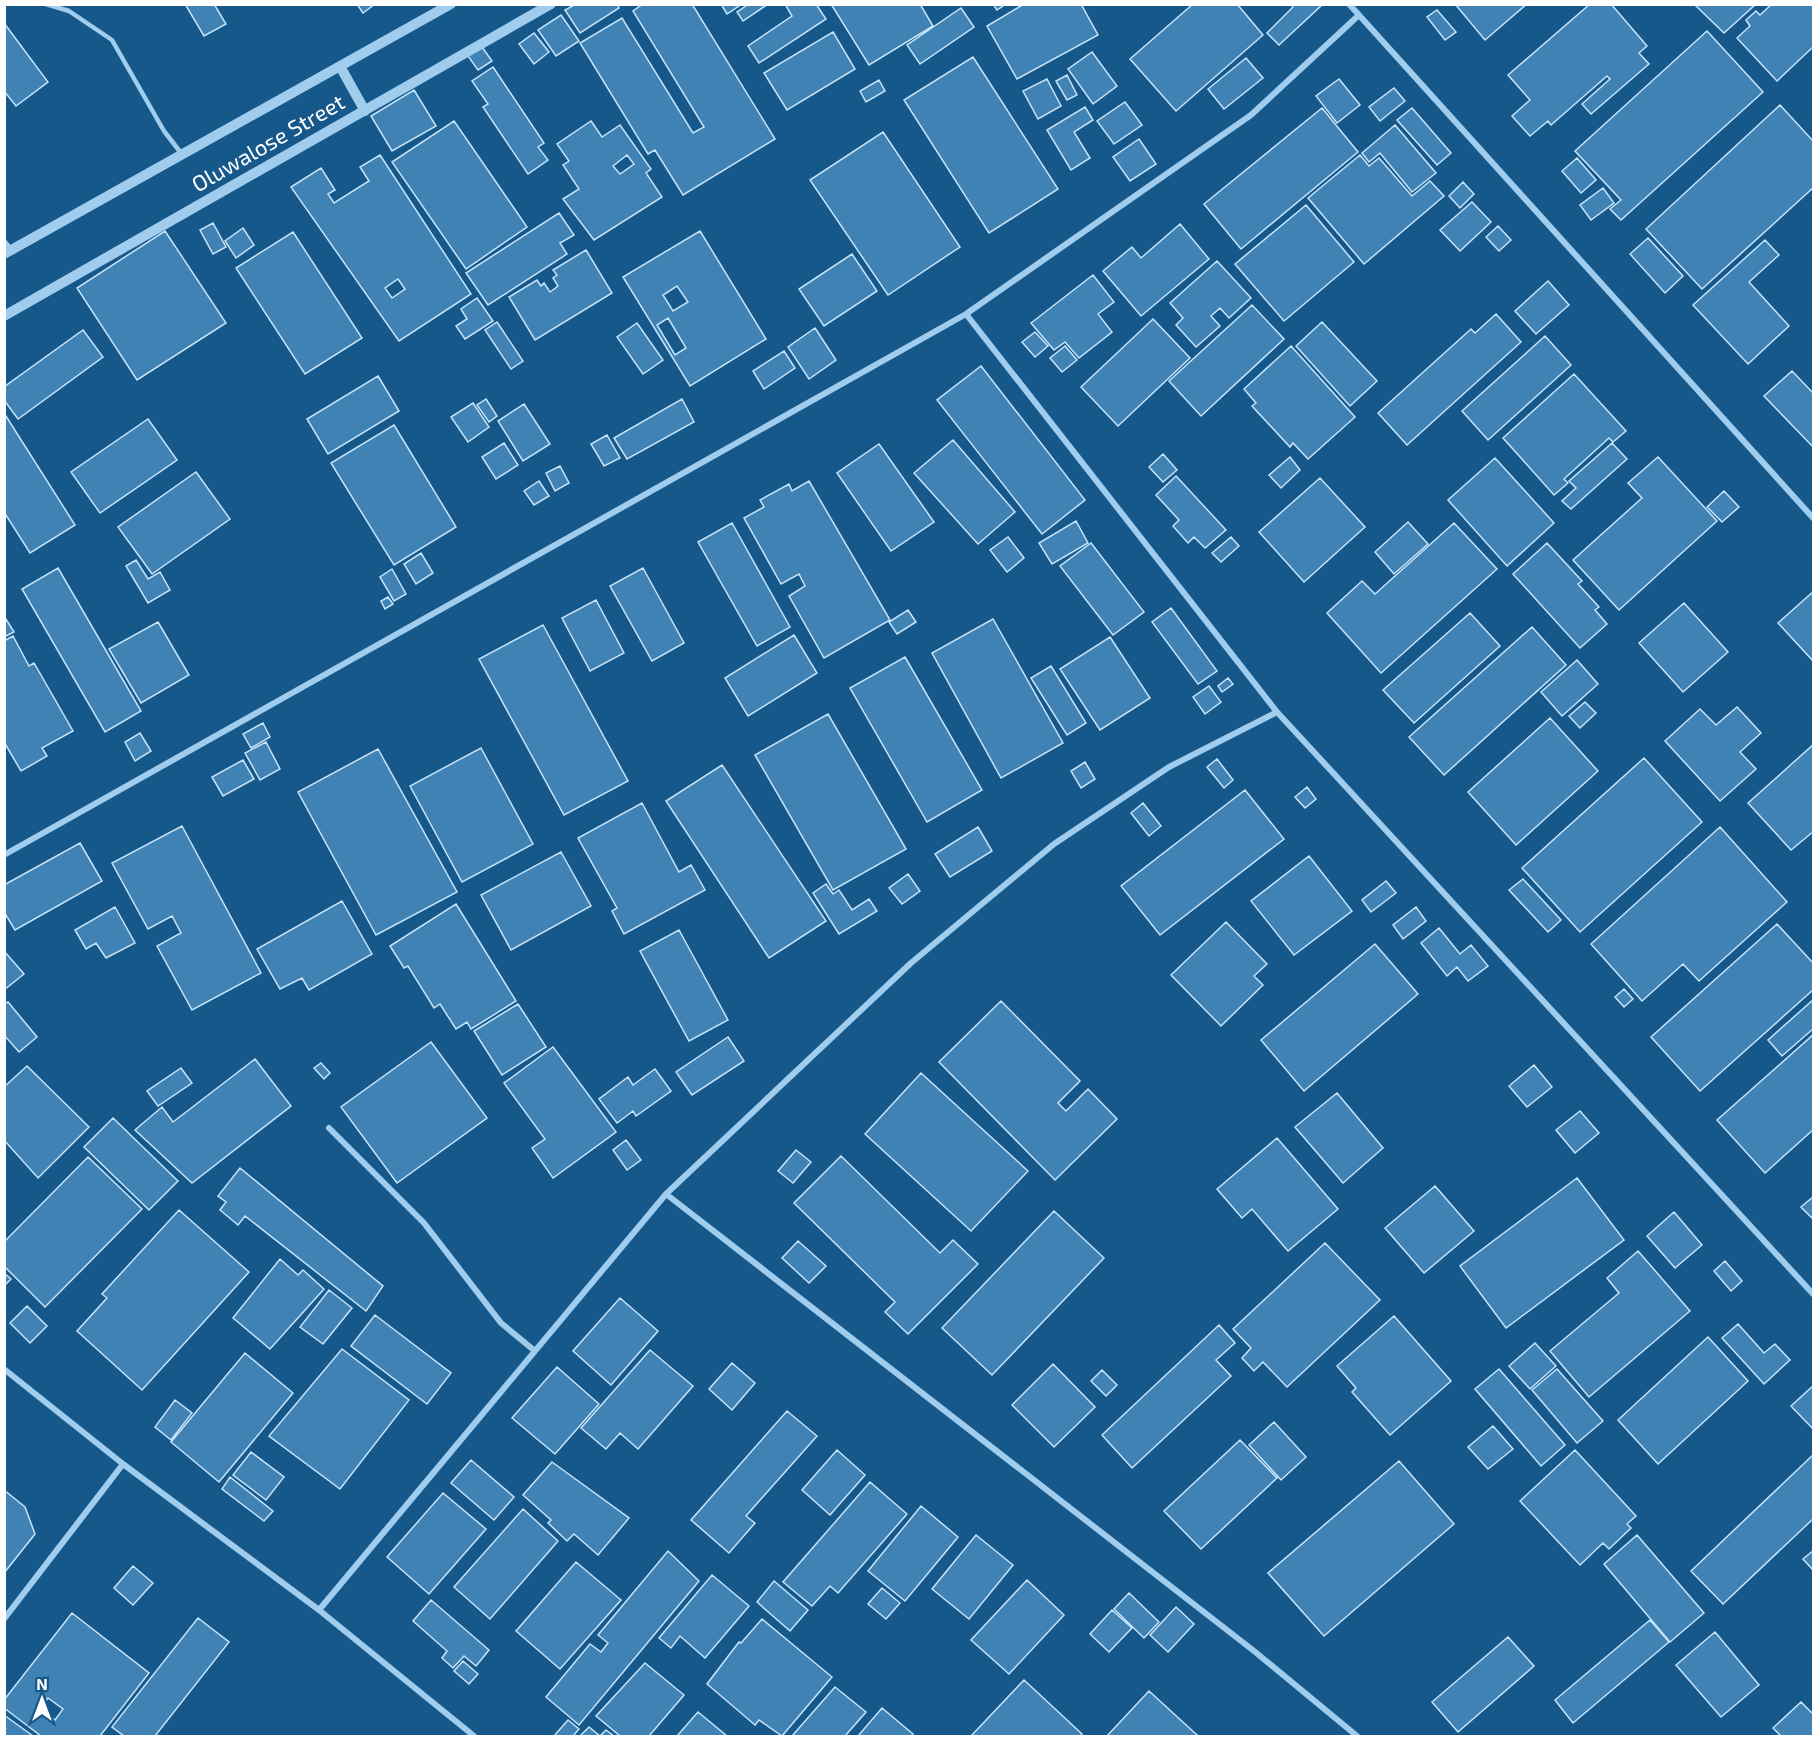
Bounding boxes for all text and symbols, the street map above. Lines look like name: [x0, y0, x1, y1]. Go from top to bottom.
street label: Oluwalose Street: [187, 88, 348, 196]
north arrow: [12, 1669, 72, 1729]
text: N: [36, 1674, 48, 1693]

